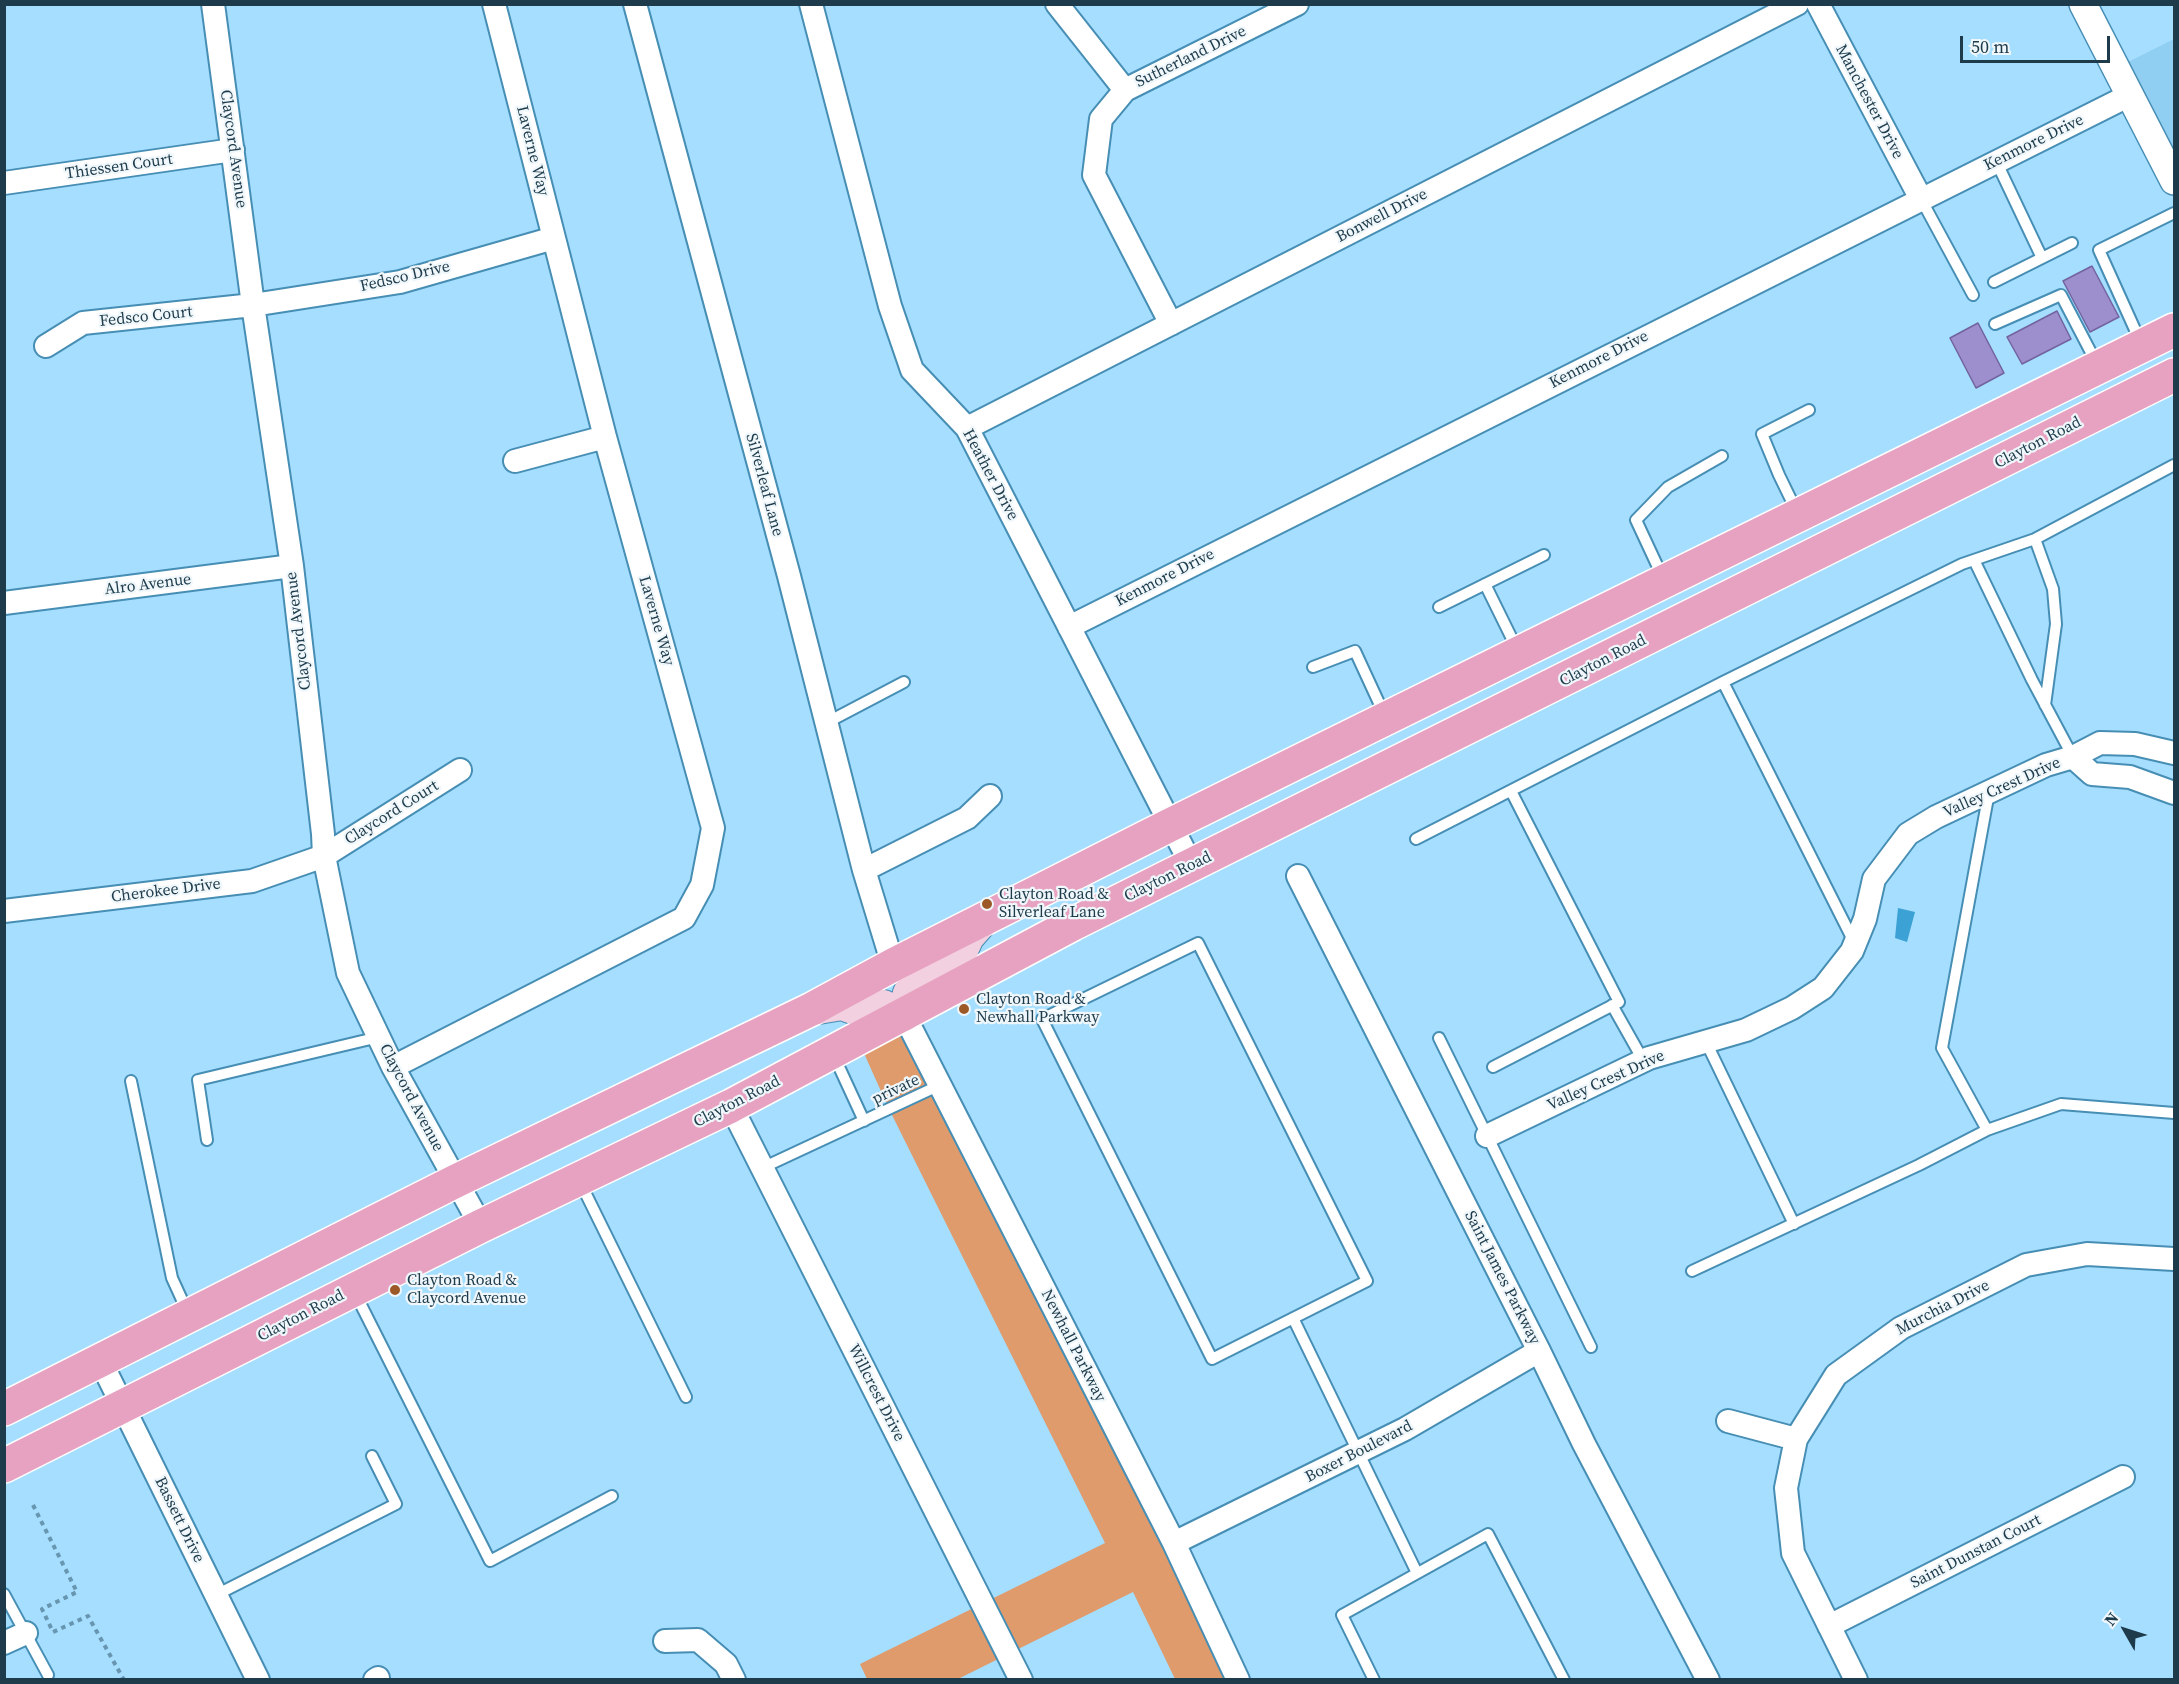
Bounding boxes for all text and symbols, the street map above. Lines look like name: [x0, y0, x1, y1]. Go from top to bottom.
street label: Sutherland Drive: [1133, 22, 1249, 92]
scale bar: [1963, 24, 2113, 62]
text: 50 m: [1971, 34, 2009, 59]
street label: Manchester Drive: [1831, 42, 1907, 162]
street label: Claycord Avenue: [215, 89, 251, 209]
street label: Laverne Way: [512, 104, 552, 198]
street label: Kenmore Drive: [1981, 111, 2087, 175]
street label: Thiessen Court: [64, 150, 174, 184]
street label: Bonwell Drive: [1333, 185, 1431, 247]
street label: Fedsco Drive: [358, 257, 452, 297]
street label: Fedsco Court: [99, 303, 193, 331]
street label: Kenmore Drive: [1546, 327, 1652, 393]
street label: Clayton Road: [1991, 413, 2085, 473]
street label: Heather Drive: [958, 426, 1022, 524]
street label: Silverleaf Lane: [741, 431, 787, 539]
street label: Kenmore Drive: [1112, 545, 1218, 611]
street label: Alro Avenue: [104, 570, 192, 600]
street label: Claycord Avenue: [282, 571, 316, 691]
street label: Laverne Way: [634, 574, 678, 668]
street label: Clayton Road: [1556, 631, 1650, 691]
street label: Valley Crest Drive: [1940, 754, 2064, 822]
street label: Claycord Court: [342, 777, 442, 849]
street label: Clayton Road: [1121, 848, 1215, 906]
street label: Cherokee Drive: [110, 875, 222, 907]
place label: Clayton Road & Silverleaf Lane: [999, 885, 1109, 923]
marker: Clayton Road & Silverleaf Lane: [980, 897, 994, 911]
place label: Clayton Road & Newhall Parkway: [976, 990, 1099, 1028]
marker: Clayton Road & Newhall Parkway: [957, 1002, 971, 1016]
street label: Claycord Avenue: [375, 1041, 447, 1155]
street label: Valley Crest Drive: [1544, 1047, 1668, 1115]
street label: private: [869, 1071, 923, 1109]
street label: Clayton Road: [690, 1072, 784, 1132]
street label: Saint James Parkway: [1460, 1208, 1544, 1348]
place label: Clayton Road & Claycord Avenue: [407, 1271, 526, 1309]
street label: Murchia Drive: [1893, 1276, 1993, 1340]
marker: Clayton Road & Claycord Avenue: [388, 1283, 402, 1297]
street label: Clayton Road: [254, 1286, 348, 1346]
street label: Newhall Parkway: [1036, 1287, 1110, 1405]
street label: Willcrest Drive: [843, 1341, 909, 1445]
street label: Boxer Boulevard: [1302, 1417, 1416, 1487]
street label: Bassett Drive: [150, 1474, 208, 1566]
street label: Saint Dunstan Court: [1907, 1511, 2045, 1593]
north arrow: [2095, 1600, 2155, 1660]
text: N: [2099, 1607, 2123, 1630]

